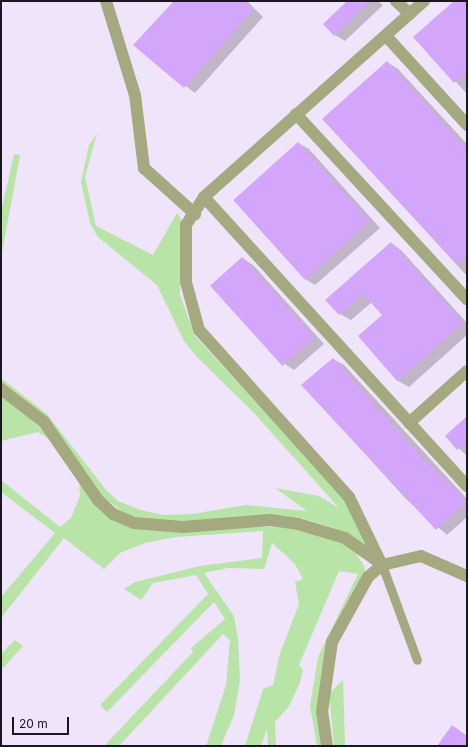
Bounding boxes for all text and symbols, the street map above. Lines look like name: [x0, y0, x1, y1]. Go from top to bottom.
scale bar: [14, 709, 71, 735]
text: 20 m: [19, 716, 48, 731]

